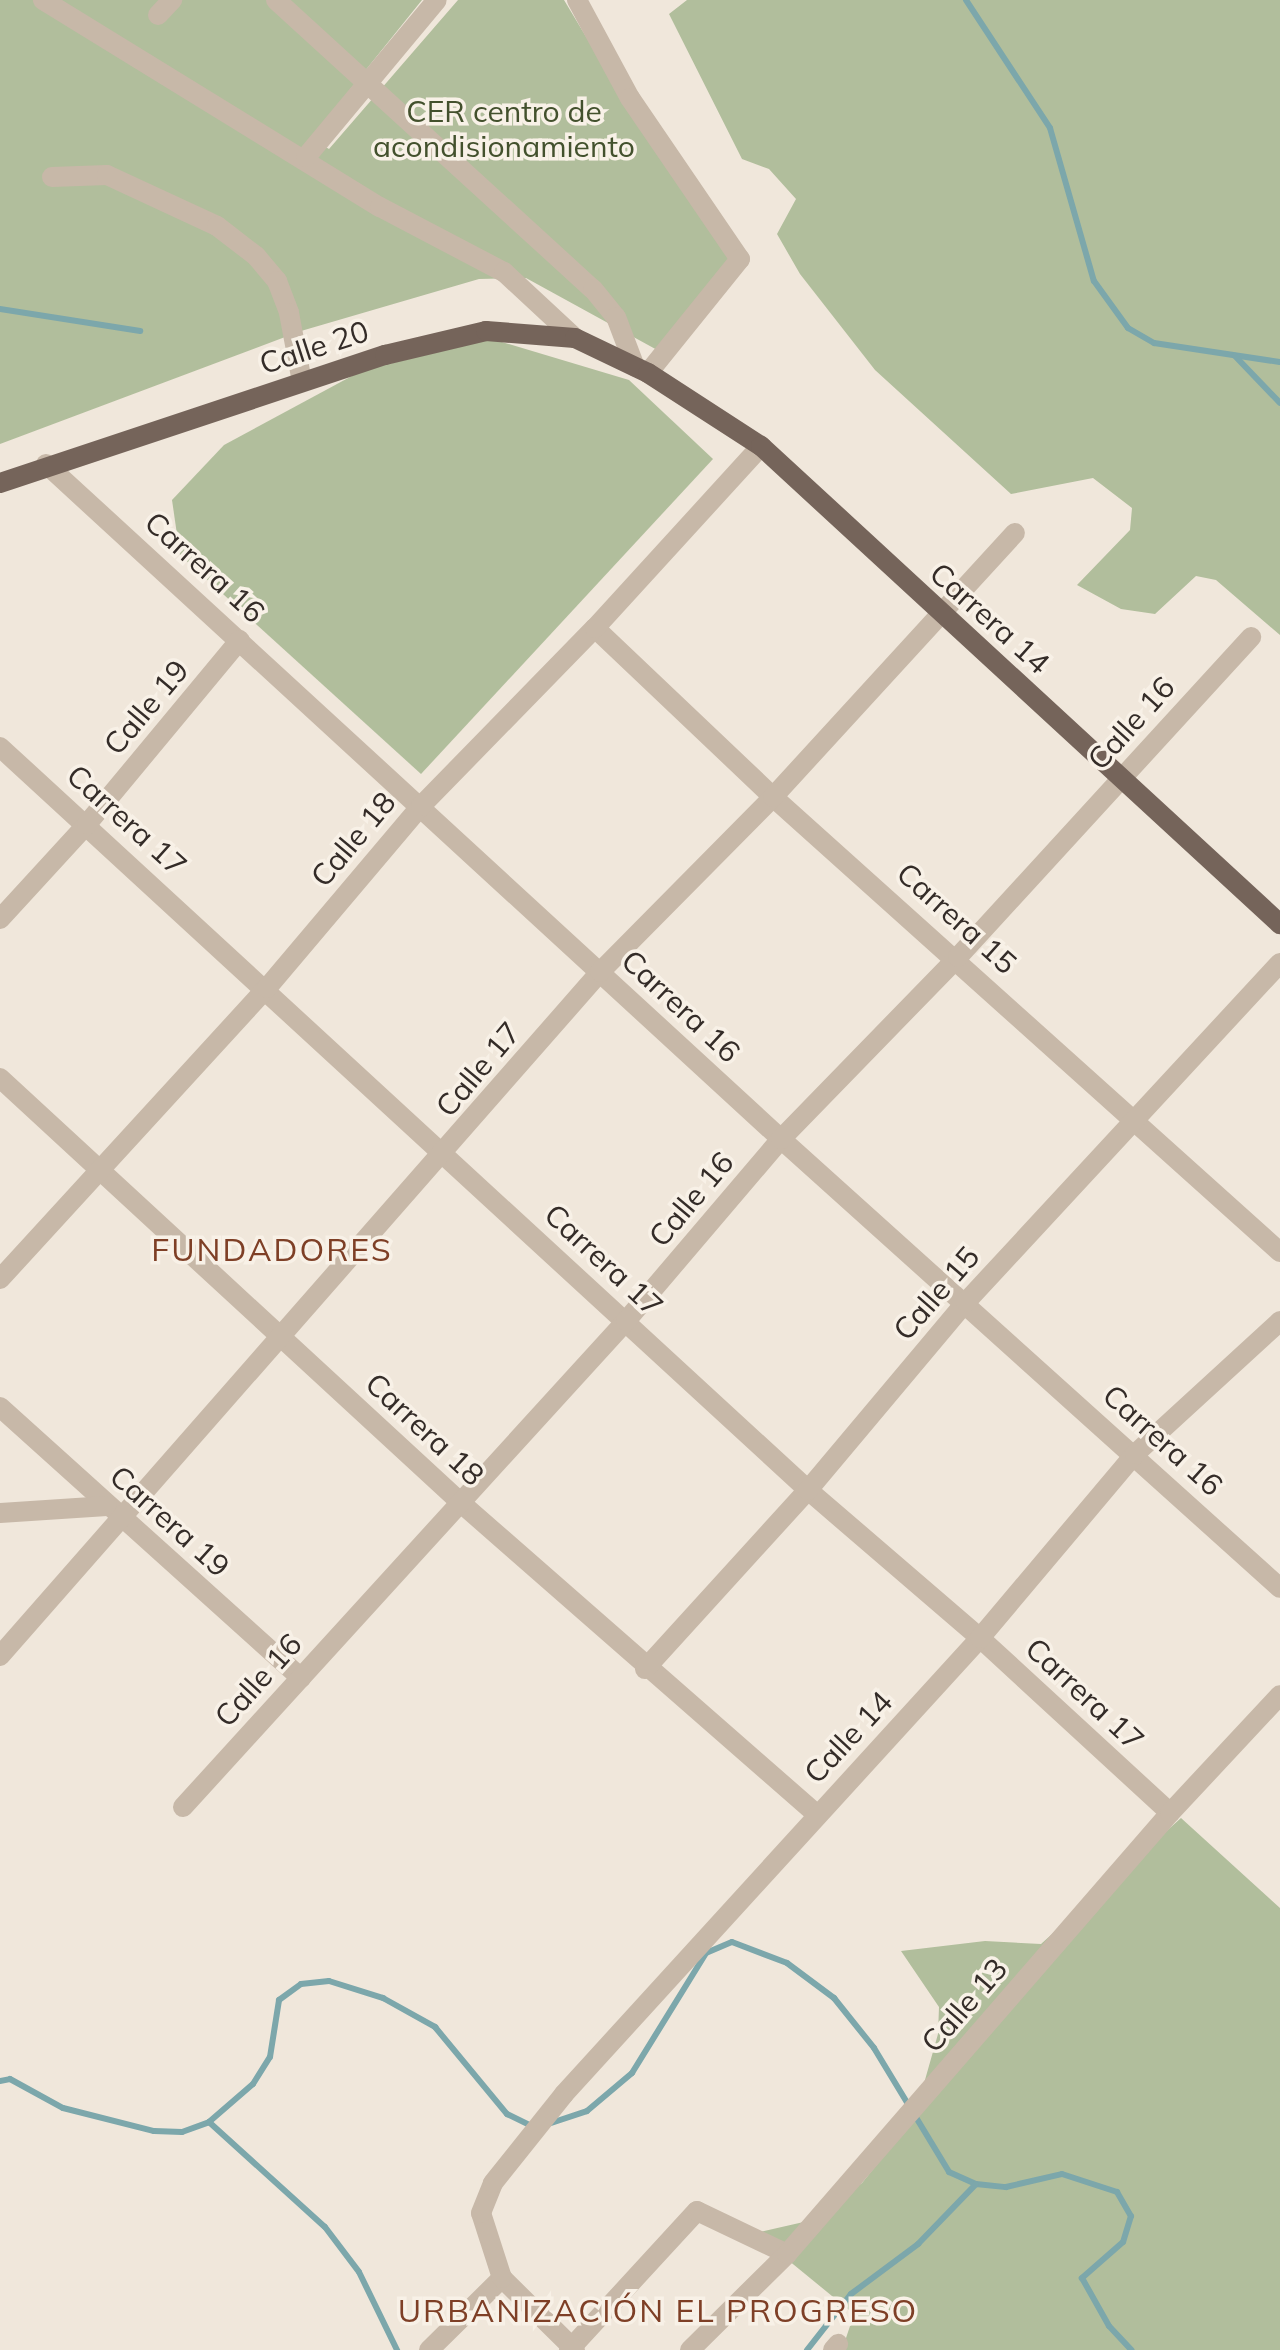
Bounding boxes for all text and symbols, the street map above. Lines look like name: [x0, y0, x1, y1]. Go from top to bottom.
park label: CER centro de acondisionamiento: [373, 93, 635, 164]
street label: Calle 20: [255, 313, 373, 381]
street label: Carrera 16: [138, 504, 272, 630]
street label: Carrera 14: [923, 555, 1057, 681]
street label: Calle 19: [96, 652, 196, 762]
street label: Calle 16: [1080, 669, 1182, 777]
street label: Carrera 17: [60, 757, 194, 883]
street label: Calle 18: [303, 784, 403, 894]
street label: Carrera 15: [890, 855, 1024, 981]
street label: Carrera 16: [614, 942, 748, 1070]
street label: Calle 17: [428, 1014, 528, 1124]
street label: Calle 16: [641, 1144, 741, 1254]
street label: Carrera 17: [537, 1196, 671, 1324]
district label: FUNDADORES: [151, 1230, 393, 1268]
street label: Calle 15: [886, 1239, 986, 1347]
street label: Carrera 18: [358, 1365, 492, 1493]
street label: Carrera 16: [1096, 1377, 1230, 1503]
street label: Carrera 19: [103, 1458, 237, 1584]
street label: Calle 16: [207, 1626, 309, 1734]
street label: Carrera 17: [1018, 1630, 1152, 1758]
street label: Calle 14: [796, 1684, 900, 1790]
street label: Calle 13: [914, 1951, 1014, 2059]
district label: URBANIZACIÓN EL PROGRESO: [398, 2291, 918, 2329]

